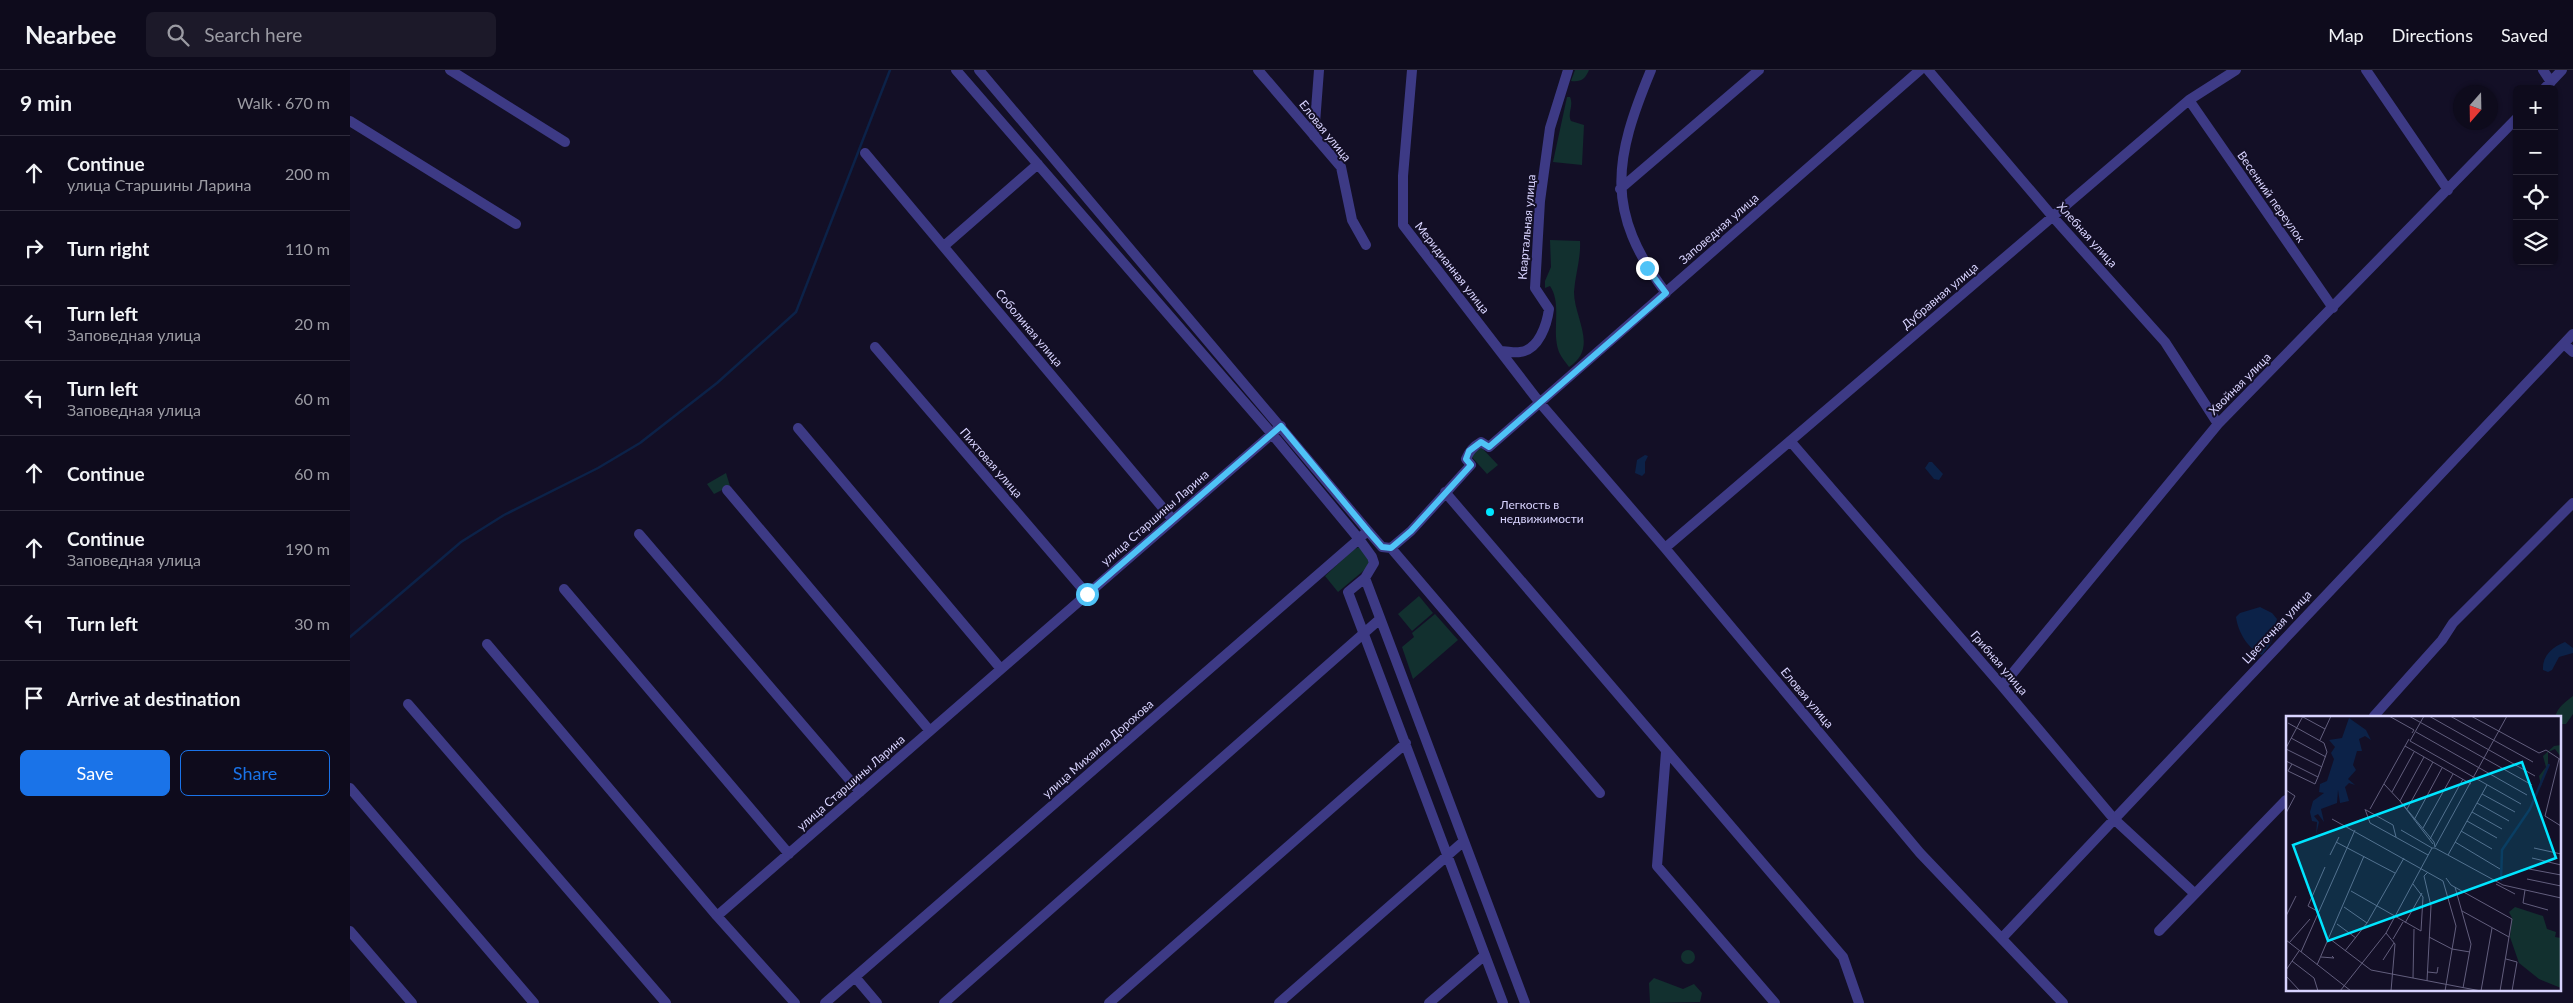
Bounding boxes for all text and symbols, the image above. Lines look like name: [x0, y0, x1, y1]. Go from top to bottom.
search box: [146, 12, 496, 57]
text: Nearbee: [25, 20, 116, 49]
icon: search: [164, 21, 192, 49]
text: Search here: [204, 23, 302, 46]
text: Map: [2328, 24, 2364, 46]
text: Directions: [2392, 24, 2473, 46]
text: Saved: [2501, 24, 2548, 46]
north arrow: [2453, 85, 2498, 130]
map controls: [2513, 85, 2558, 265]
button: +: [2513, 85, 2558, 130]
text: 9 min: [20, 90, 72, 115]
text: Walk · 670 m: [237, 93, 330, 112]
street label: Еловая улица: [1296, 97, 1355, 164]
button: −: [2513, 130, 2558, 175]
street label: Весенний переулок: [2234, 148, 2309, 246]
text: Continue: [67, 152, 145, 175]
icon: ahead: [20, 159, 48, 187]
text: 200 m: [285, 164, 330, 183]
street label: Квартальная улица: [1514, 174, 1539, 280]
text: улица Старшины Ларина: [67, 175, 252, 194]
button: locate: [2513, 175, 2558, 220]
street label: Заповедная улица: [1676, 190, 1762, 267]
street label: Хлебная улица: [2054, 199, 2121, 270]
street label: Меридианная улица: [1412, 219, 1493, 317]
button: layers: [2513, 220, 2558, 265]
icon: right: [20, 234, 48, 262]
text: Turn right: [67, 237, 149, 260]
text: 110 m: [285, 239, 330, 258]
route end: [1636, 257, 1659, 280]
street label: Дубравная улица: [1898, 259, 1981, 332]
street label: Соболиная улица: [993, 286, 1066, 370]
text: Turn left: [67, 302, 138, 325]
icon: left: [20, 309, 48, 337]
text: 20 m: [294, 314, 330, 333]
text: Заповедная улица: [67, 325, 201, 344]
street label: Хвойная улица: [2205, 349, 2274, 418]
text: Turn left: [67, 377, 138, 400]
icon: left: [20, 384, 48, 412]
text: 60 m: [294, 389, 330, 408]
text: Заповедная улица: [67, 400, 201, 419]
street label: Пихтовая улица: [957, 425, 1026, 501]
icon: ahead: [20, 459, 48, 487]
text: Continue: [67, 462, 145, 485]
text: 60 m: [294, 464, 330, 483]
street label: улица Старшины Ларина: [1098, 467, 1212, 569]
place label: Легкость в недвижимости: [1499, 497, 1584, 526]
marker: Легкость в недвижимости: [1484, 506, 1496, 518]
text: Continue: [67, 527, 145, 550]
icon: ahead: [20, 534, 48, 562]
text: 190 m: [285, 539, 330, 558]
text: Заповедная улица: [67, 550, 201, 569]
route start: [1076, 583, 1099, 606]
street label: Цветочная улица: [2239, 587, 2314, 666]
icon: left: [20, 609, 48, 637]
text: Turn left: [67, 612, 138, 635]
text: 30 m: [294, 614, 330, 633]
street label: Грибная улица: [1967, 627, 2031, 698]
street label: Еловая улица: [1778, 664, 1837, 731]
icon: arrive: [20, 684, 48, 712]
text: Arrive at destination: [67, 687, 240, 710]
street label: улица Михаила Дорохова: [1039, 696, 1156, 801]
inset map: [2286, 716, 2560, 990]
street label: улица Старшины Ларина: [794, 732, 908, 834]
button: Save: [20, 750, 170, 796]
button: Share: [180, 750, 330, 796]

